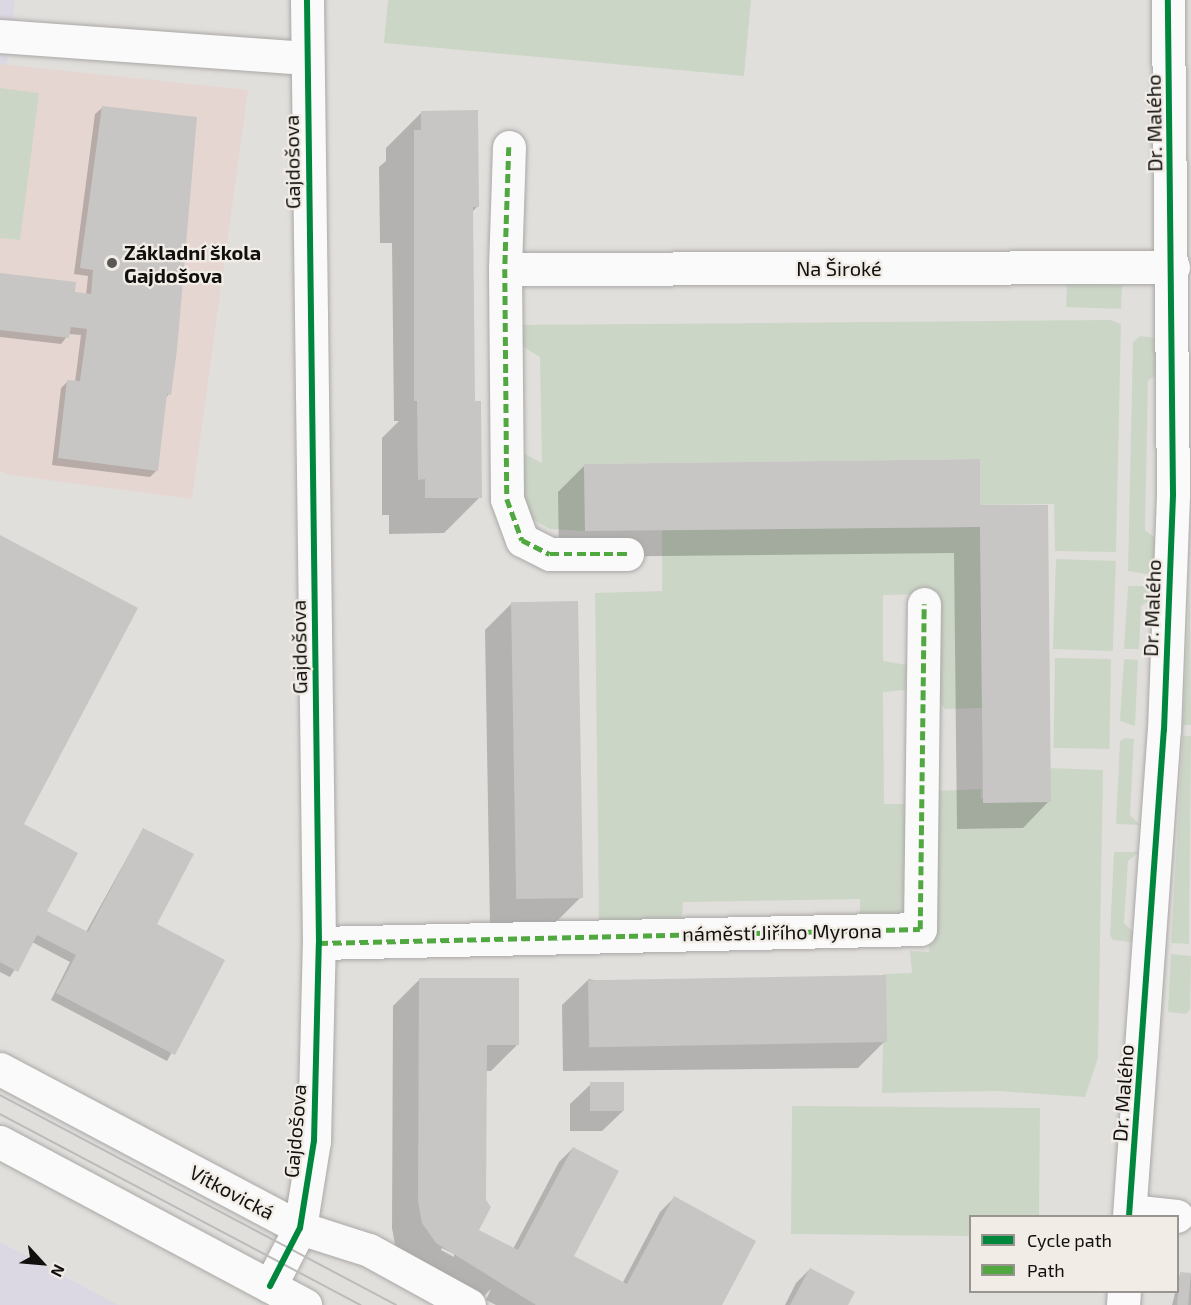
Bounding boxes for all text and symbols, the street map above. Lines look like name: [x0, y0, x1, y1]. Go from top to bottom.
street label: Dr. Malého: [1141, 74, 1167, 172]
street label: Gajdošova: [279, 115, 305, 209]
place label: Základní škola Gajdošova: [124, 240, 261, 287]
marker: Základní škola Gajdošova: [105, 256, 119, 270]
street label: Na Široké: [796, 256, 882, 280]
street label: Dr. Malého: [1138, 559, 1166, 657]
street label: Gajdošova: [286, 600, 312, 694]
street label: náměstí Jiřího Myrona: [682, 918, 882, 946]
street label: Dr. Malého: [1108, 1044, 1138, 1142]
street label: Gajdošova: [279, 1083, 311, 1179]
street label: Vítkovická: [186, 1160, 278, 1224]
legend: [969, 1215, 1179, 1293]
text: Cycle path: [1027, 1229, 1112, 1251]
north arrow: [12, 1233, 72, 1293]
text: Path: [1027, 1259, 1065, 1281]
text: N: [48, 1262, 70, 1280]

